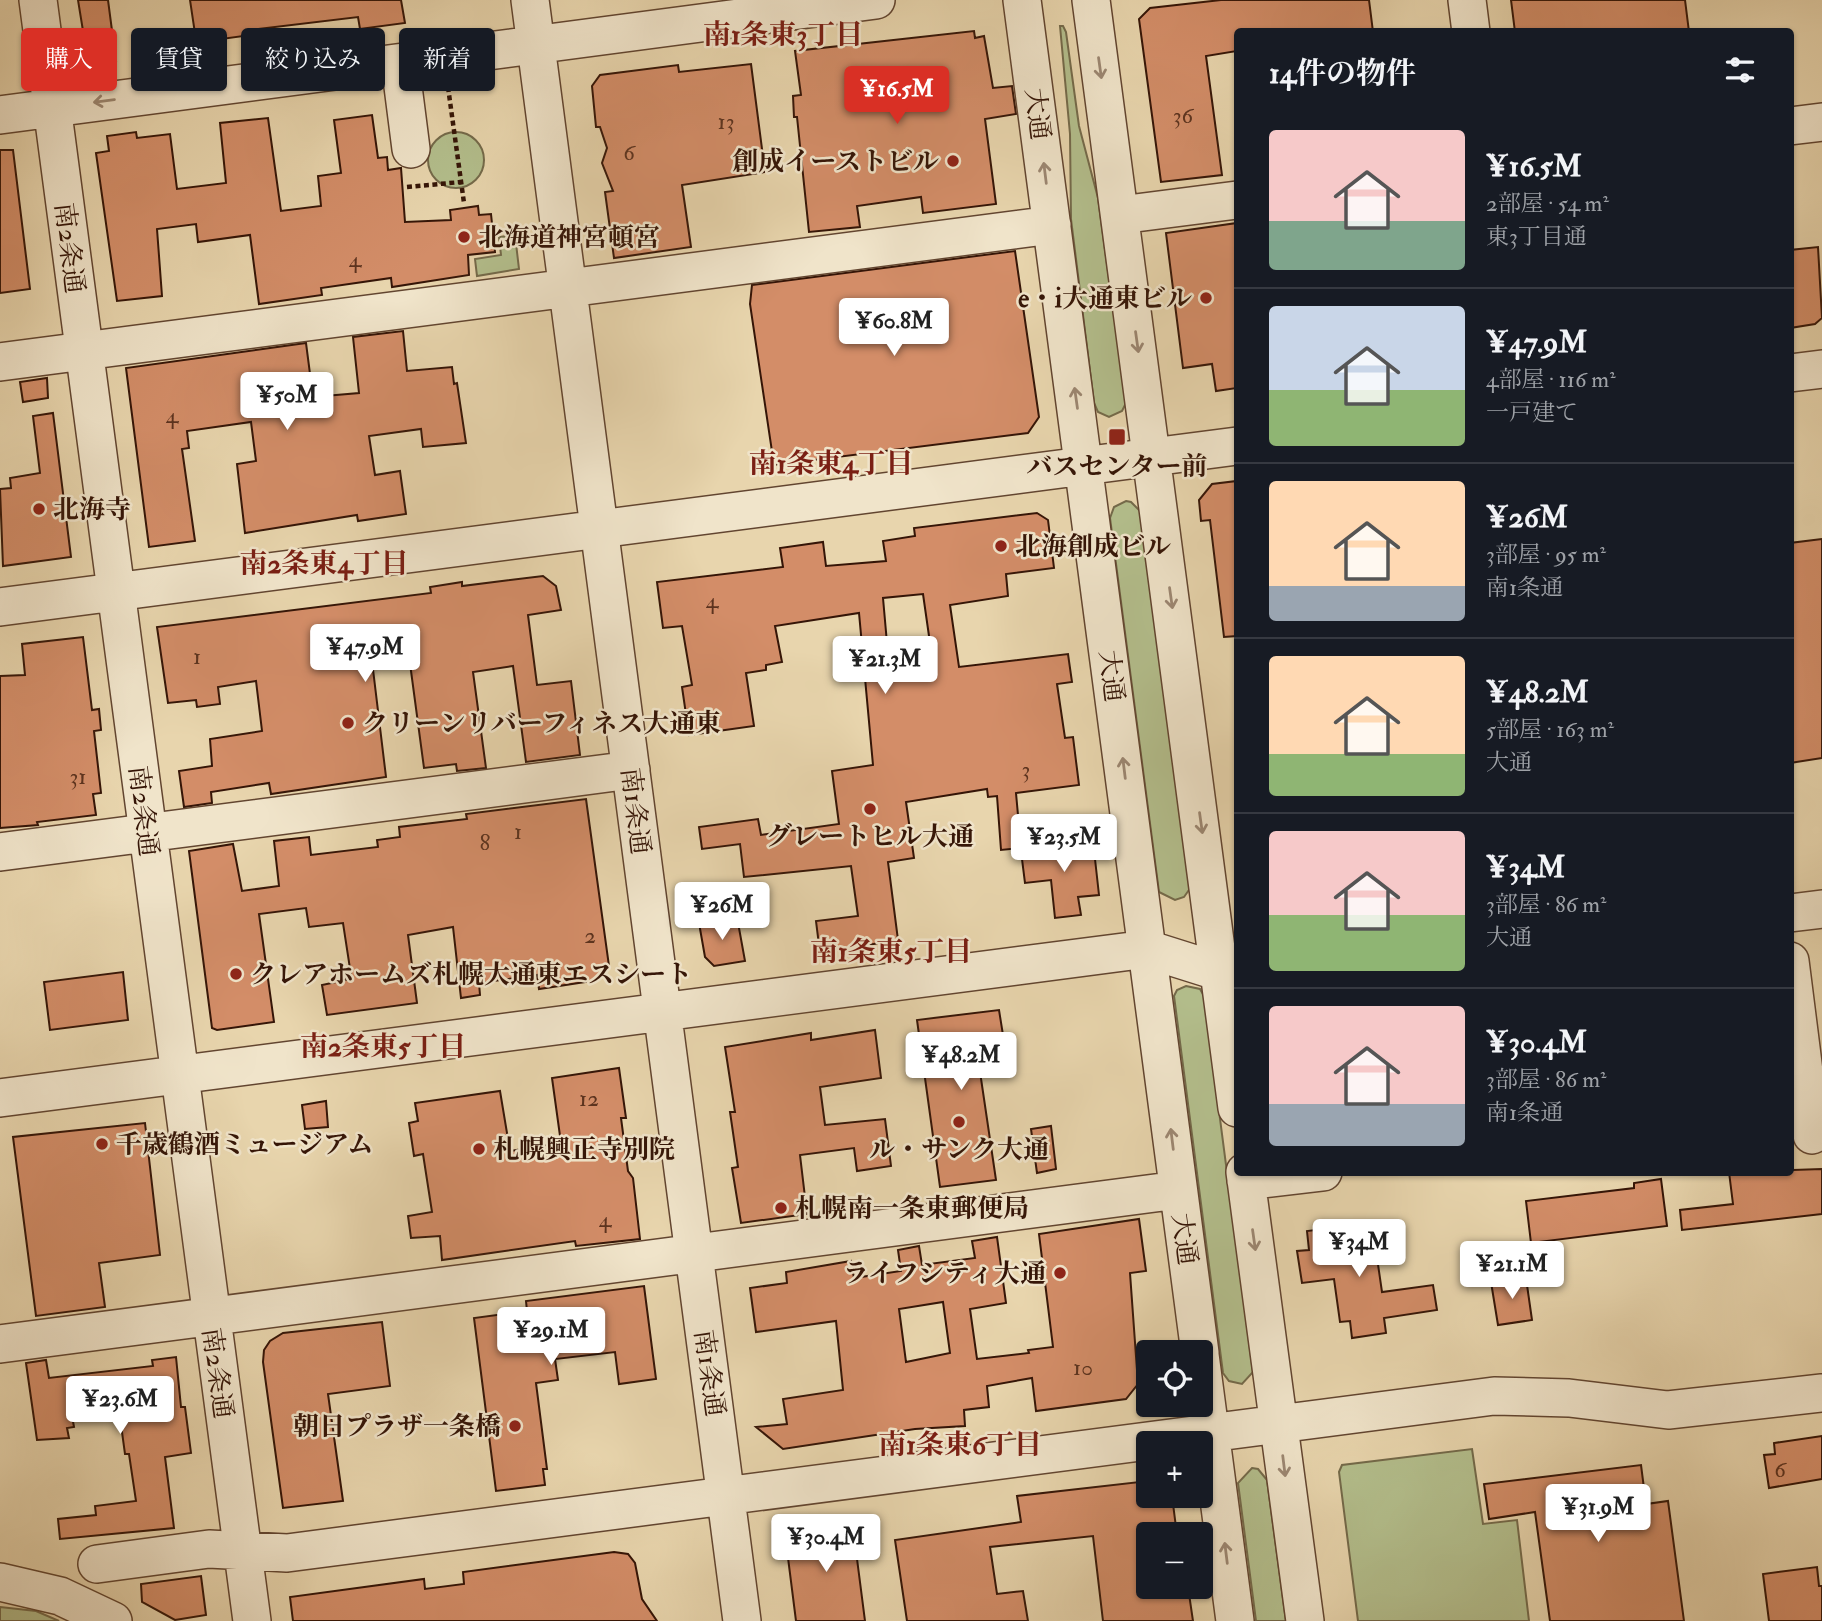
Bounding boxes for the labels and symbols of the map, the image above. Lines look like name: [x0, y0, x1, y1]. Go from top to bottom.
district label: 南1条東3丁目: [703, 18, 863, 53]
one-way arrow: [1094, 56, 1107, 78]
pin: ¥16.5M: [840, 66, 954, 126]
street label: 大通: [1018, 86, 1056, 142]
one-way arrow: [93, 94, 116, 107]
house number: 36: [1173, 101, 1195, 130]
house number: 13: [717, 107, 735, 136]
house number: 6: [623, 138, 636, 167]
place label: 創成イーストビル: [732, 146, 939, 178]
marker: 創成イーストビル: [945, 153, 961, 169]
one-way arrow: [1039, 162, 1052, 184]
street label: 南2条通: [48, 201, 90, 295]
place label: 北海道神宮頓宮: [478, 222, 660, 254]
marker: 北海道神宮頓宮: [456, 229, 472, 245]
house number: 4: [349, 245, 363, 274]
place label: e・i大通東ビル: [1018, 283, 1192, 315]
marker: e・i大通東ビル: [1198, 290, 1214, 306]
pin: ¥60.8M: [837, 298, 951, 358]
one-way arrow: [1131, 330, 1144, 352]
pin: ¥50M: [246, 372, 328, 432]
one-way arrow: [1069, 387, 1082, 410]
house number: 4: [166, 401, 180, 430]
marker: バスセンター前: [1107, 427, 1127, 447]
district label: 南1条東4丁目: [748, 447, 914, 482]
place label: バスセンター前: [1027, 451, 1207, 483]
place label: 北海寺: [53, 494, 131, 526]
marker: 北海寺: [31, 501, 47, 517]
place label: 北海創成ビル: [1015, 531, 1171, 563]
marker: 北海創成ビル: [993, 538, 1009, 554]
district label: 南2条東4丁目: [239, 547, 409, 582]
house number: 4: [706, 586, 720, 615]
one-way arrow: [1164, 586, 1177, 609]
pin: ¥47.9M: [308, 624, 422, 684]
pin: ¥21.3M: [828, 636, 942, 696]
house number: 1: [193, 642, 201, 671]
street label: 大通: [1092, 648, 1130, 704]
place label: クリーンリバーフィネス大通東: [362, 708, 721, 740]
marker: クリーンリバーフィネス大通東: [340, 715, 356, 731]
house number: 3: [1022, 755, 1030, 784]
one-way arrow: [1117, 757, 1130, 780]
house number: 31: [69, 762, 87, 791]
street label: 南2条通: [122, 764, 164, 858]
street label: 南1条通: [614, 766, 656, 856]
marker: グレートヒル大通: [862, 801, 878, 817]
one-way arrow: [1194, 812, 1207, 834]
pin: ¥23.5M: [1007, 814, 1121, 874]
house number: 1: [514, 817, 522, 846]
place label: グレートヒル大通: [766, 821, 974, 853]
house number: 8: [480, 828, 491, 857]
pin: ¥26M: [681, 883, 763, 942]
house number: 2: [584, 921, 596, 950]
district label: 南1条東5丁目: [810, 935, 972, 970]
place label: クレアホームズ札幌大通東エスシート: [250, 959, 692, 991]
marker: クレアホームズ札幌大通東エスシート: [228, 966, 244, 982]
district label: 南2条東5丁目: [300, 1030, 466, 1065]
pin: ¥48.2M: [904, 1032, 1018, 1092]
house number: 12: [579, 1084, 599, 1113]
marker: ル・サンク大通: [951, 1114, 967, 1130]
place label: 千歳鶴酒ミュージアム: [116, 1129, 373, 1161]
one-way arrow: [1165, 1129, 1178, 1151]
place label: 札幌興正寺別院: [493, 1134, 675, 1166]
place label: ル・サンク大通: [869, 1134, 1049, 1166]
marker: 千歳鶴酒ミュージアム: [94, 1136, 110, 1152]
marker: 札幌興正寺別院: [471, 1141, 487, 1157]
place label: 札幌南一条東郵便局: [795, 1193, 1029, 1225]
marker: 札幌南一条東郵便局: [773, 1200, 789, 1216]
house number: 4: [599, 1205, 613, 1234]
street label: 大通: [1165, 1211, 1203, 1267]
pin: ¥34M: [1318, 1220, 1400, 1279]
one-way arrow: [1248, 1228, 1261, 1251]
pin: ¥21.1M: [1455, 1242, 1569, 1301]
place label: ライフシティ大通: [843, 1258, 1046, 1290]
marker: ライフシティ大通: [1052, 1265, 1068, 1281]
pin: ¥29.1M: [494, 1308, 608, 1367]
street label: 南2条通: [195, 1326, 239, 1421]
street label: 南1条通: [687, 1328, 731, 1419]
house number: 10: [1073, 1353, 1093, 1382]
pin: ¥23.6M: [63, 1376, 177, 1436]
place label: 朝日プラザ一条橋: [293, 1411, 501, 1443]
marker: 朝日プラザ一条橋: [507, 1418, 523, 1434]
district label: 南1条東6丁目: [878, 1428, 1042, 1463]
one-way arrow: [1278, 1454, 1291, 1477]
house number: 6: [1774, 1455, 1787, 1484]
pin: ¥31.9M: [1541, 1484, 1655, 1544]
pin: ¥30.4M: [769, 1514, 883, 1574]
one-way arrow: [1219, 1542, 1232, 1565]

